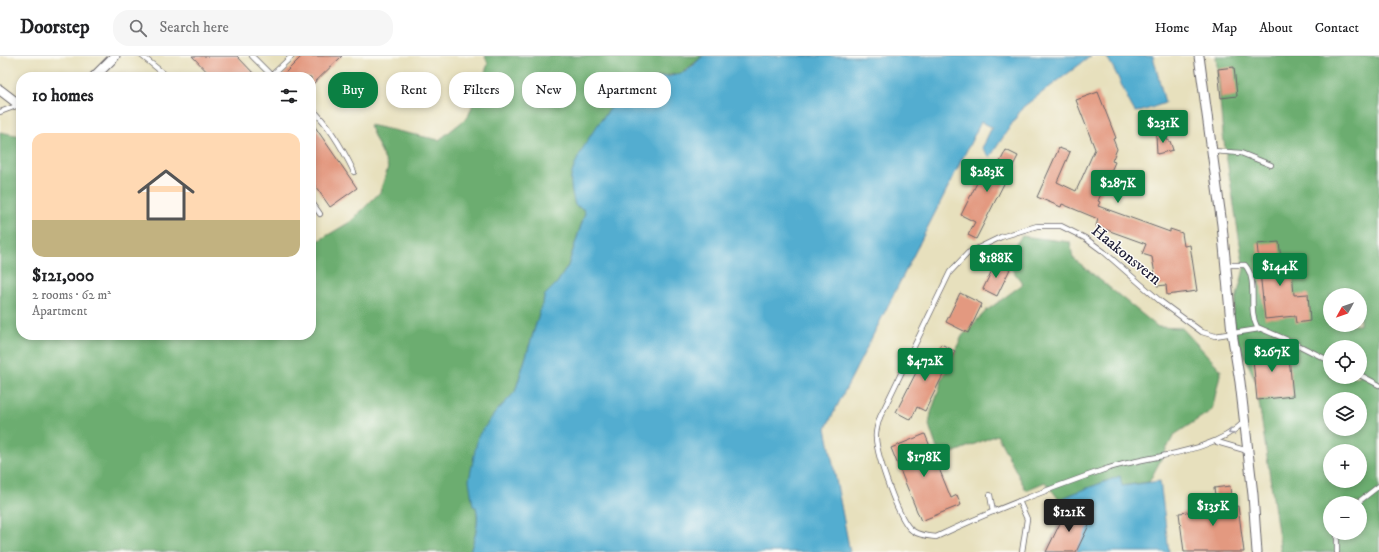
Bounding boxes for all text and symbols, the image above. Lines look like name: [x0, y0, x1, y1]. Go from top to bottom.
search box: [113, 10, 393, 46]
text: Doorstep: [20, 16, 89, 39]
icon: search: [127, 17, 149, 39]
text: Search here: [159, 18, 229, 37]
text: Home: [1155, 19, 1189, 37]
text: Map: [1211, 19, 1237, 37]
text: About: [1259, 19, 1293, 37]
text: Contact: [1315, 19, 1359, 37]
chip: Buy: [328, 72, 378, 108]
chip: Rent: [386, 72, 441, 108]
chip: Filters: [449, 72, 514, 108]
chip: New: [522, 72, 576, 108]
chip: Apartment: [584, 72, 671, 108]
text: 10 homes: [32, 85, 94, 107]
icon: filters: [278, 85, 300, 107]
pin: $231K: [1135, 110, 1191, 144]
text: $231K: [1147, 115, 1179, 131]
icon: home: [130, 159, 202, 231]
pin: $283K: [959, 159, 1015, 193]
text: $283K: [970, 164, 1004, 180]
pin: $287K: [1090, 170, 1146, 204]
text: $287K: [1100, 175, 1136, 191]
street label: Haakonsvern: [1087, 221, 1166, 289]
pin: $188K: [968, 245, 1024, 279]
text: $188K: [979, 250, 1013, 266]
pin: $144K: [1252, 253, 1308, 287]
text: $144K: [1262, 258, 1298, 274]
text: $121,000: [32, 265, 94, 287]
text: 2 rooms · 62 m²: [32, 287, 111, 303]
north arrow: [1323, 288, 1367, 332]
map controls: [1323, 288, 1367, 540]
text: Apartment: [32, 303, 87, 319]
pin: $267K: [1244, 339, 1300, 373]
button: locate: [1323, 340, 1367, 384]
text: $267K: [1254, 344, 1290, 360]
pin: $472K: [897, 348, 953, 382]
text: $472K: [907, 353, 943, 369]
button: layers: [1323, 392, 1367, 436]
one-way arrow: [1228, 428, 1235, 435]
pin: $178K: [896, 444, 952, 478]
button: +: [1323, 444, 1367, 488]
text: $178K: [907, 449, 941, 465]
pin: $135K: [1185, 493, 1241, 527]
button: −: [1323, 496, 1367, 540]
text: $135K: [1197, 498, 1229, 514]
pin: $121K: [1041, 499, 1097, 533]
text: $121K: [1053, 504, 1085, 520]

